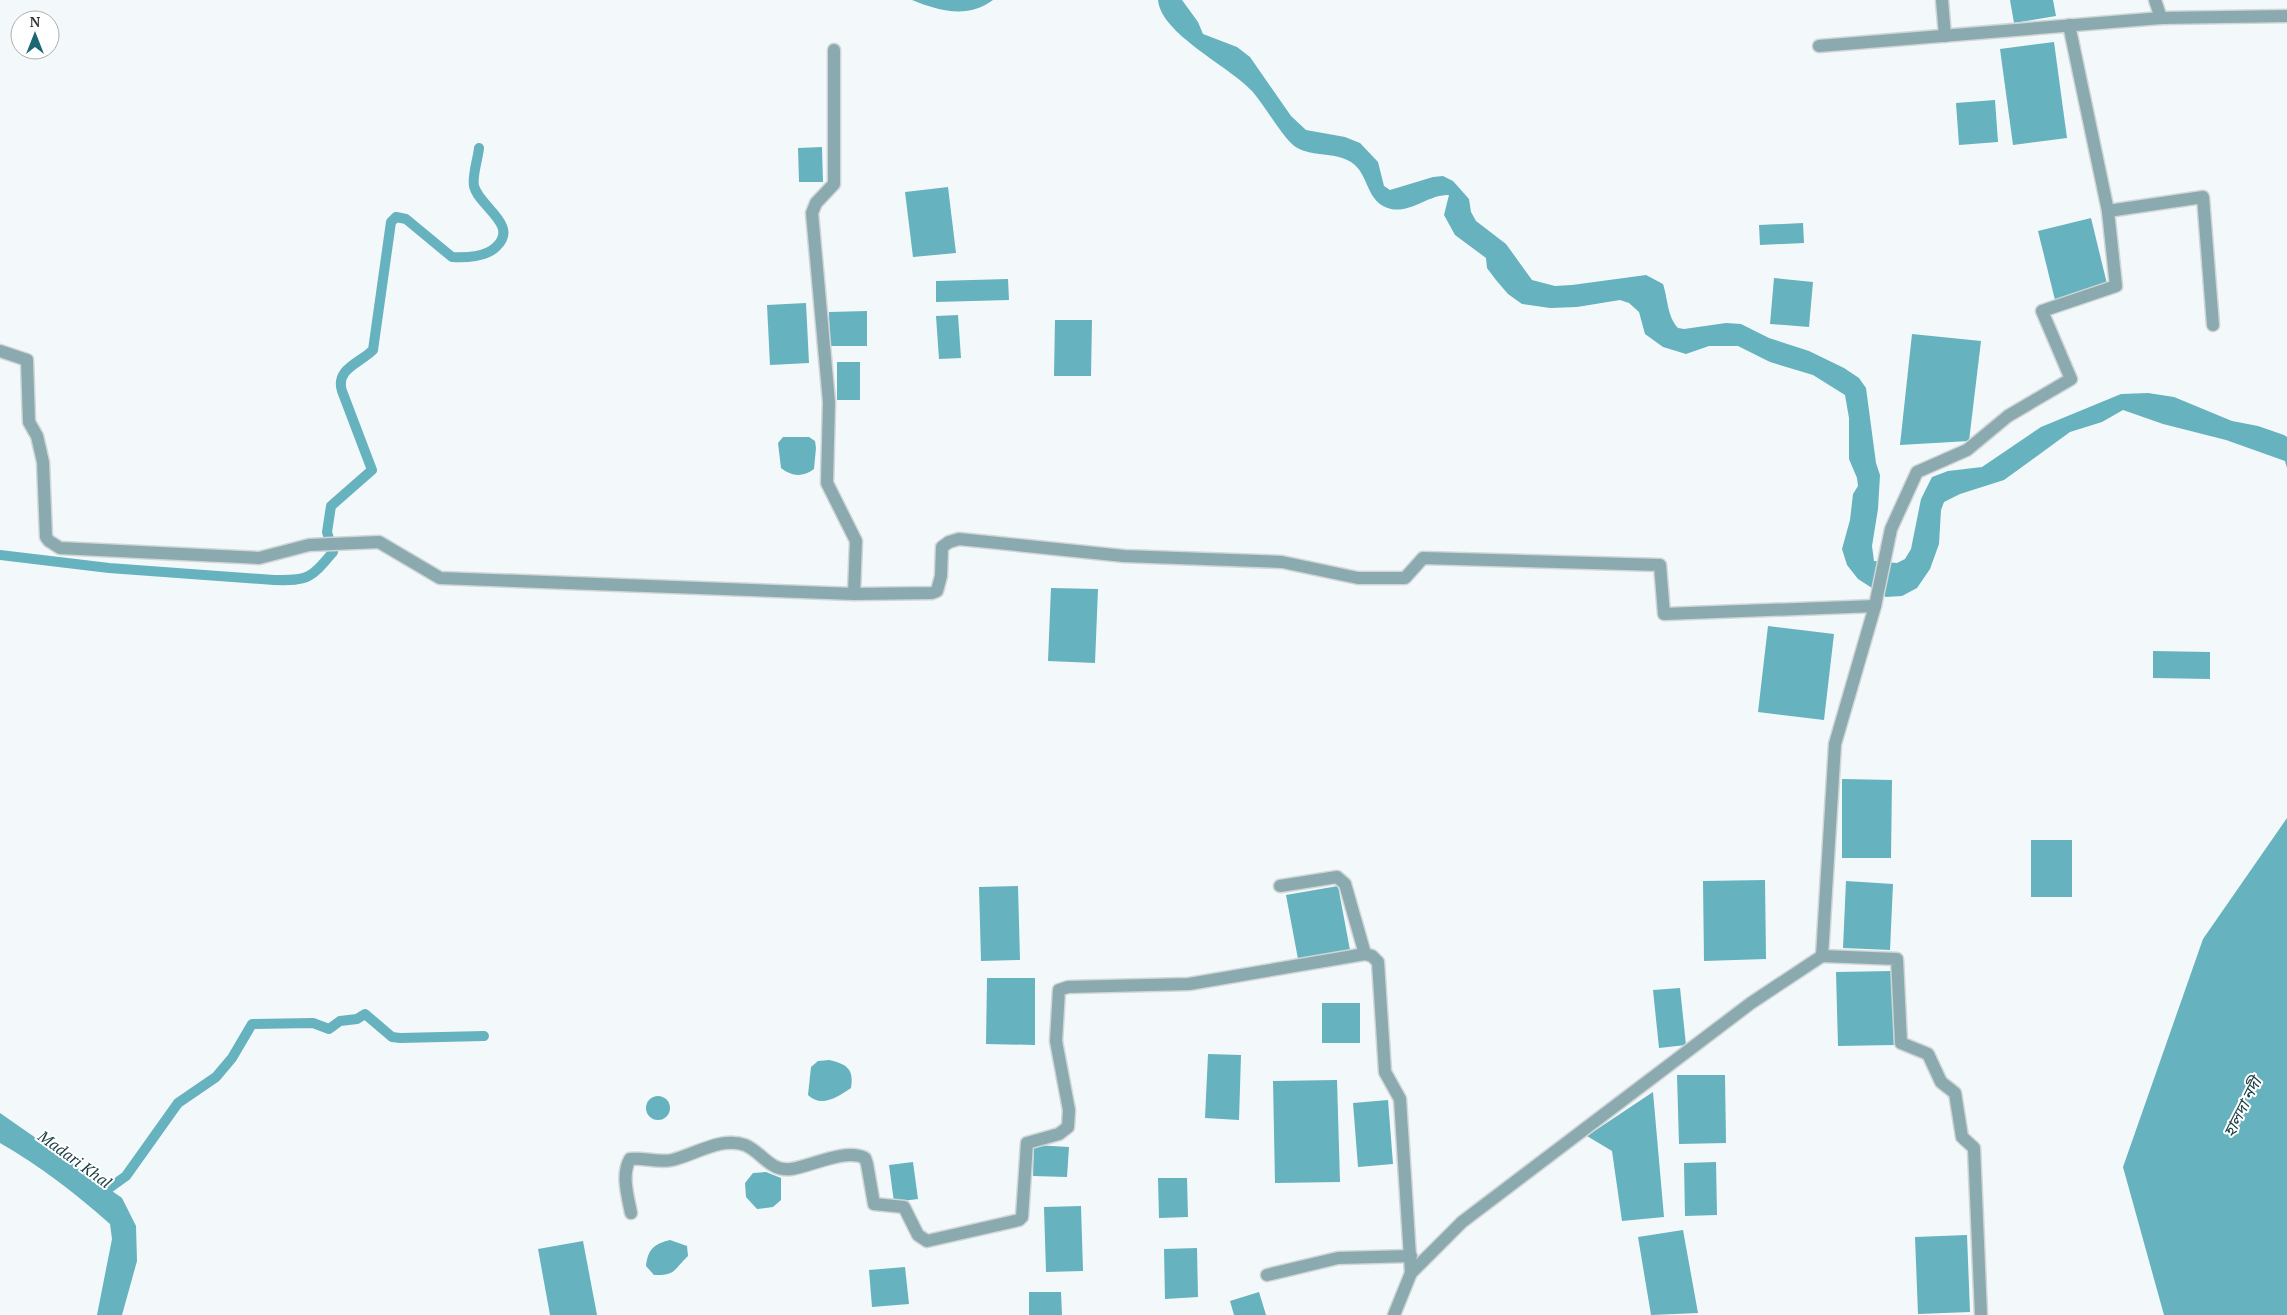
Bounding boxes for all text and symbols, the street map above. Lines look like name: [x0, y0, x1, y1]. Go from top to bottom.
north arrow: [10, 10, 60, 60]
text: N: [30, 12, 41, 31]
water label: হালদা নদী: [2218, 1071, 2268, 1141]
water label: Madari Khal: [33, 1124, 117, 1193]

